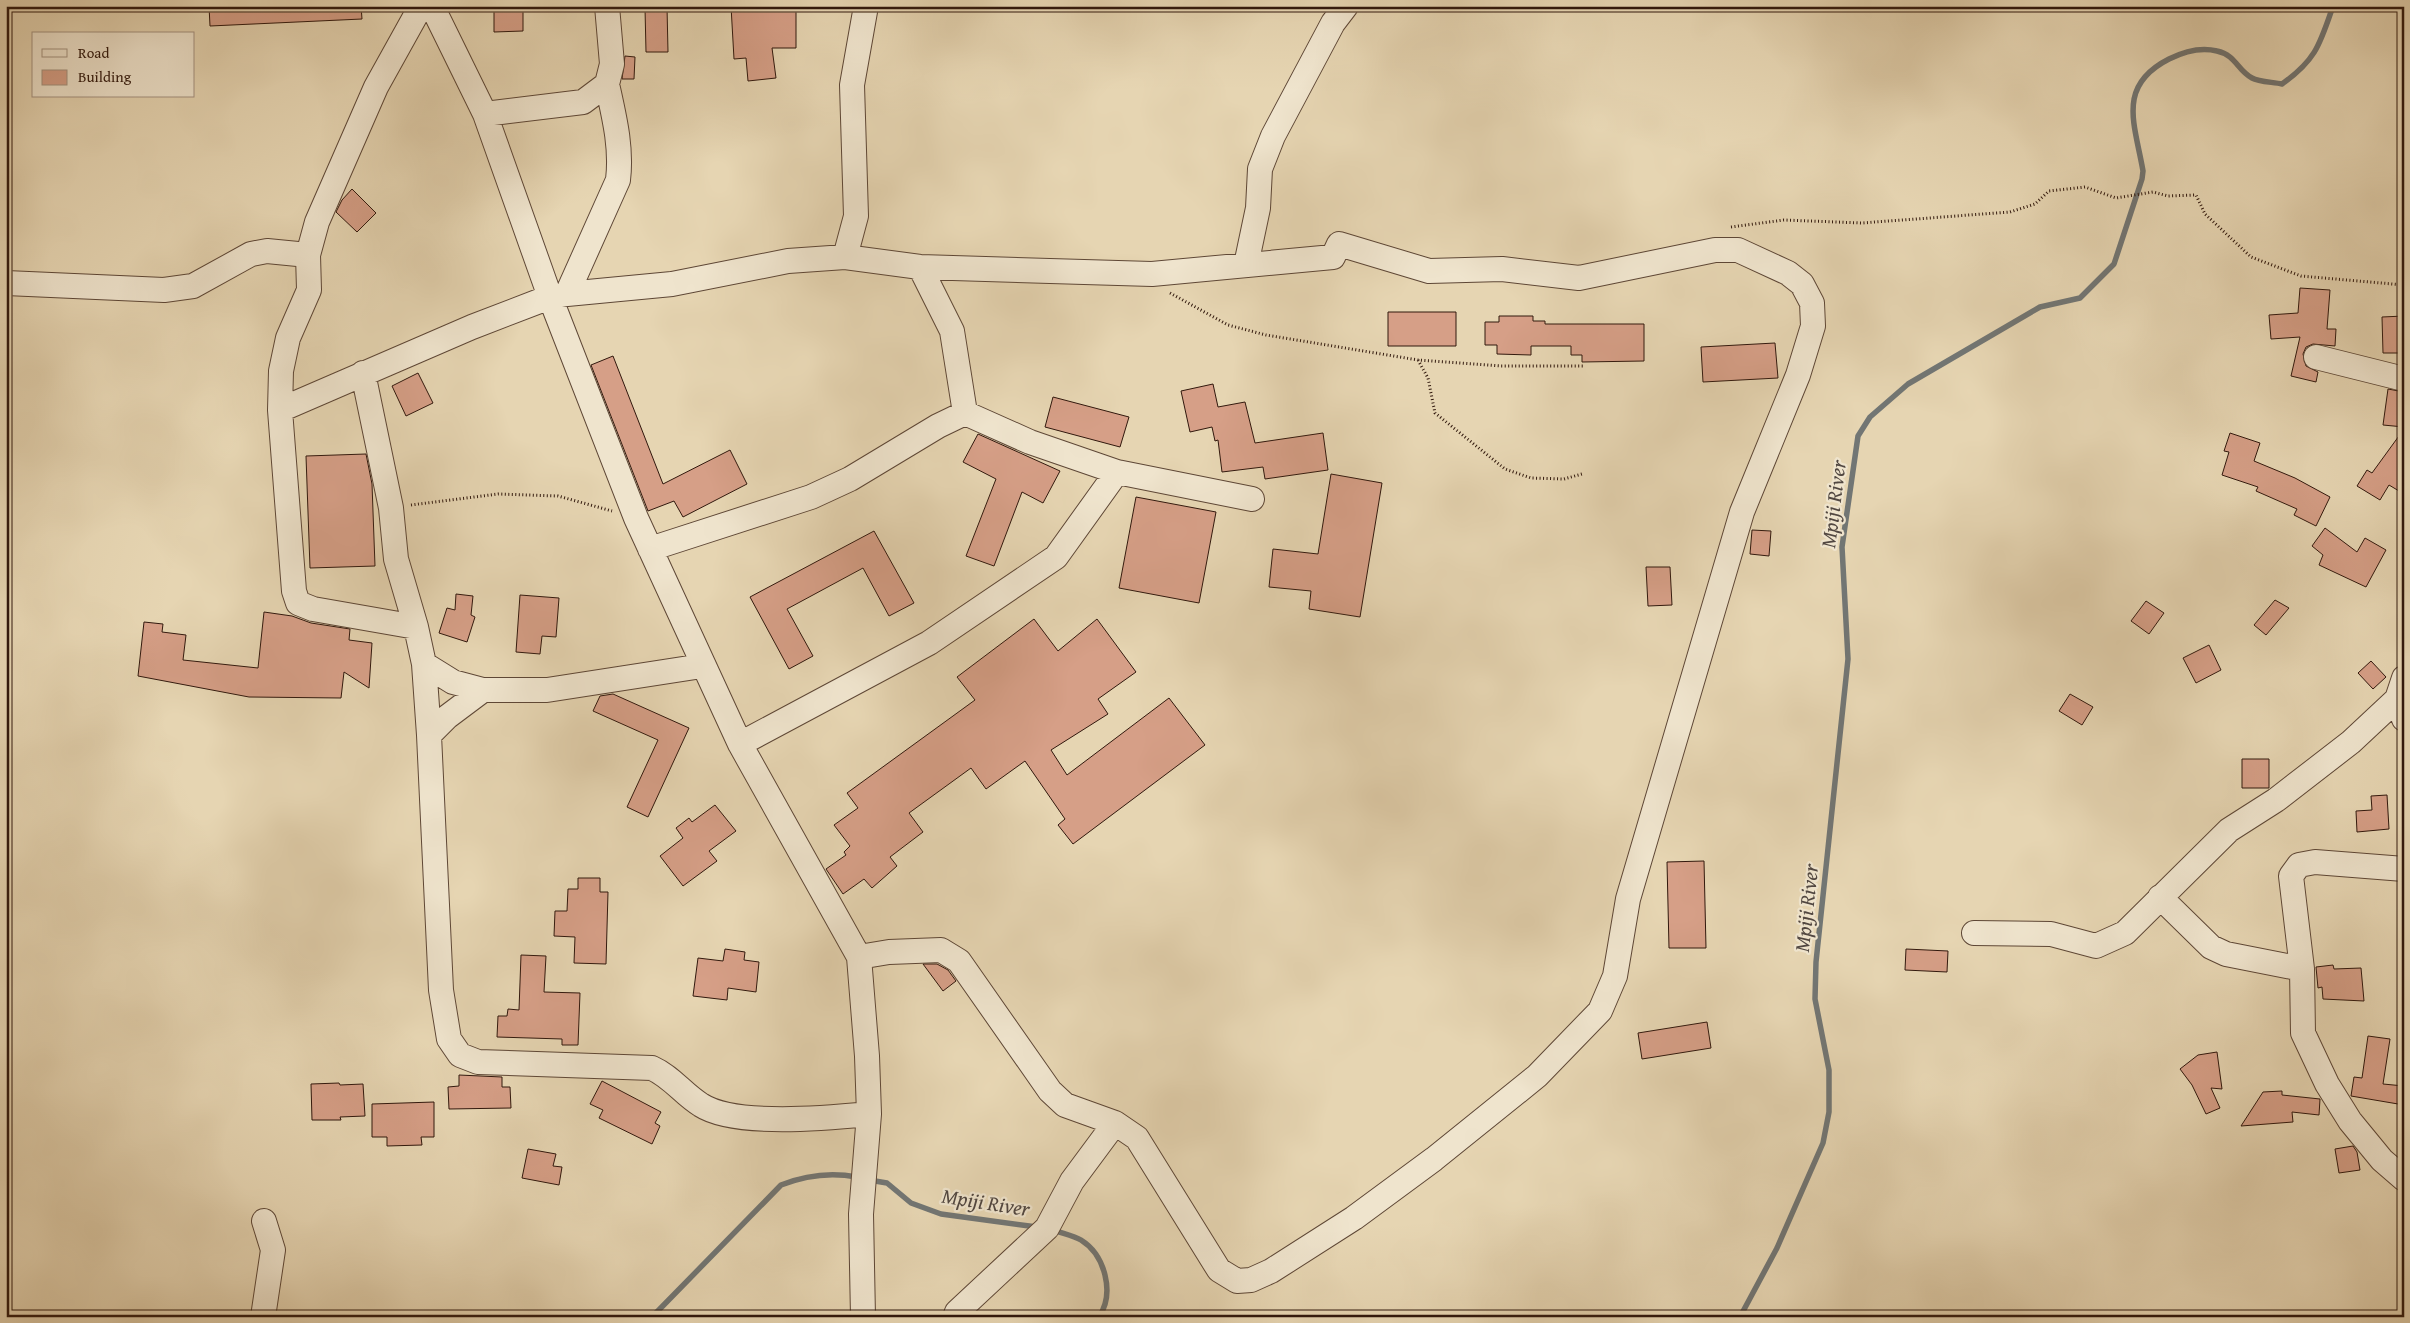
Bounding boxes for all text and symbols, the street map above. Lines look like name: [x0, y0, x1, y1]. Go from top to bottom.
legend: [32, 32, 195, 98]
text: Road: [78, 42, 109, 63]
text: Building: [78, 66, 132, 87]
water label: Mpiji River: [1812, 457, 1854, 550]
water label: Mpiji River: [1786, 861, 1826, 954]
water label: Mpiji River: [940, 1180, 1033, 1224]

